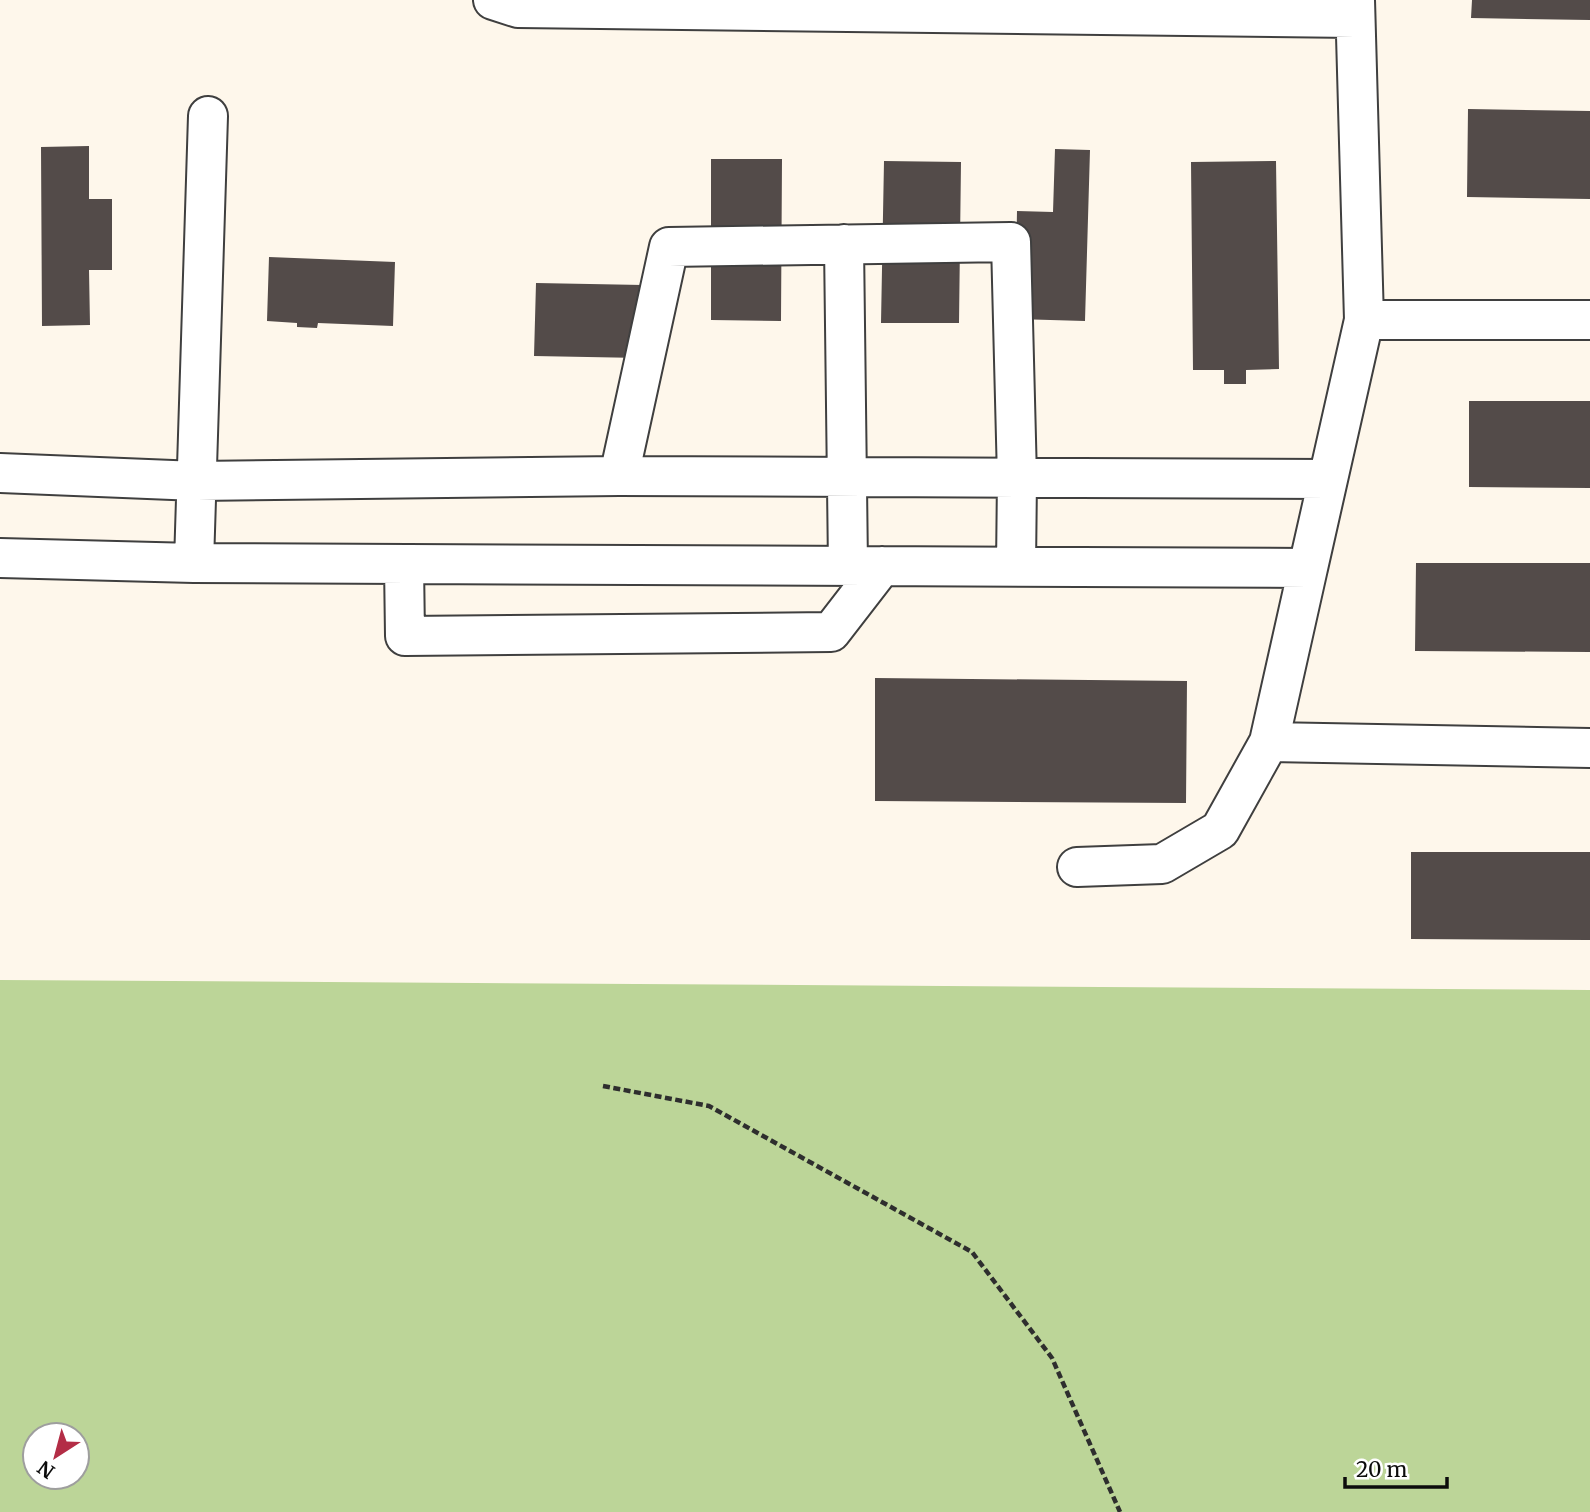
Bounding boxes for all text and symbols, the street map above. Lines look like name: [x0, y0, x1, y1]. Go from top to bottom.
north arrow: [21, 1421, 91, 1491]
scale bar: [1345, 1446, 1446, 1490]
text: N: [33, 1456, 59, 1484]
text: 20 m: [1356, 1456, 1408, 1483]

